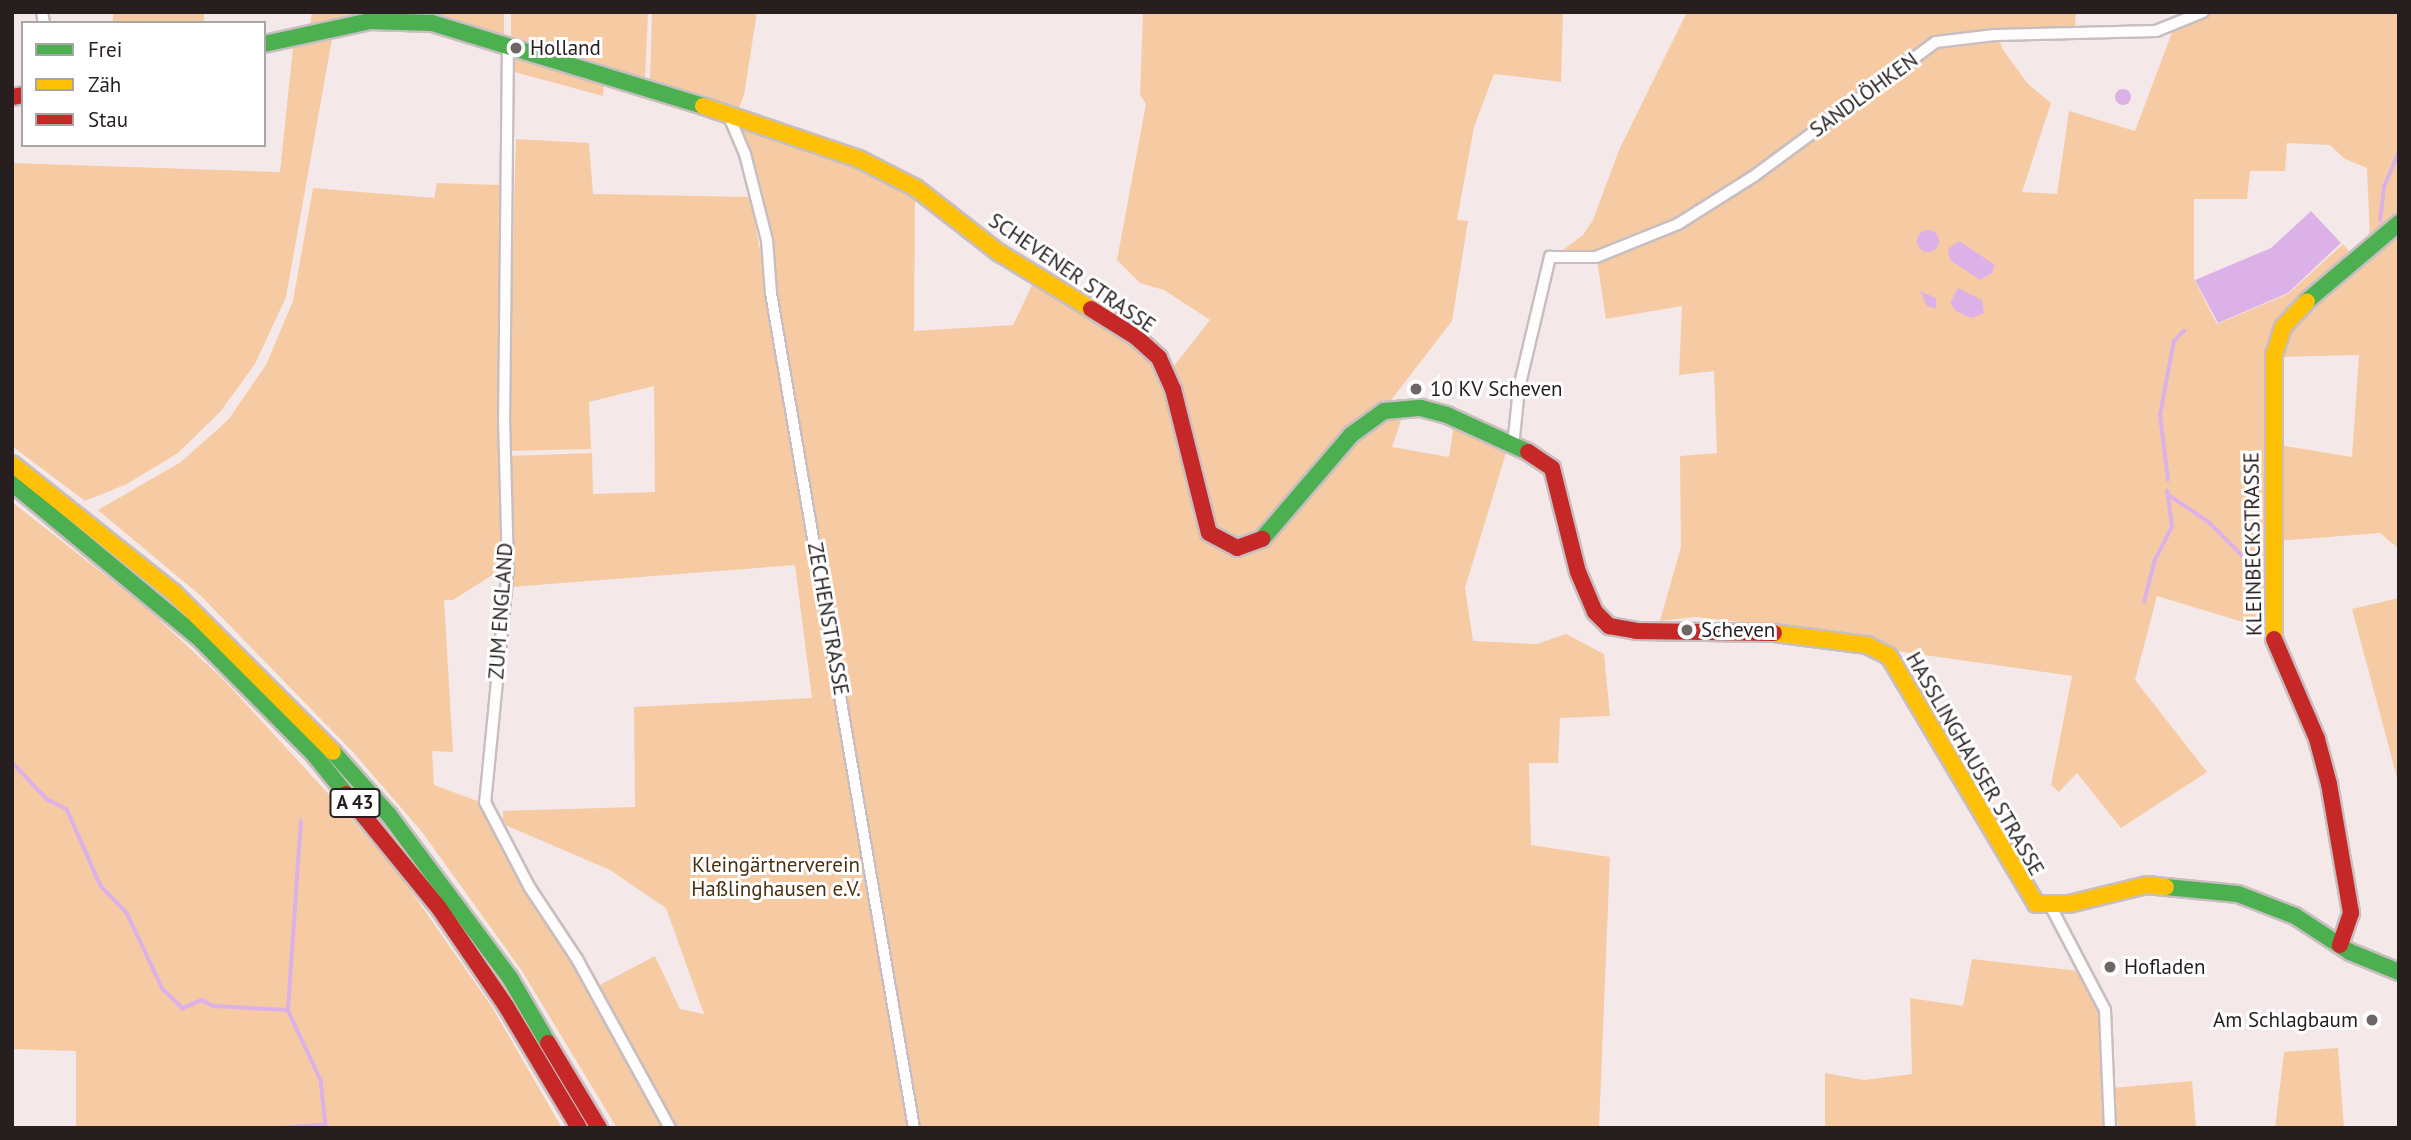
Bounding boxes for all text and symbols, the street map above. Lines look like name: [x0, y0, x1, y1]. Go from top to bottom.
legend: [21, 21, 266, 147]
place label: Holland: [530, 35, 601, 61]
text: Frei: [88, 36, 122, 63]
marker: Holland: [508, 40, 524, 56]
street label: SANDLÖHKEN: [1805, 47, 1923, 143]
text: Zäh: [88, 71, 121, 98]
text: Stau: [88, 106, 128, 133]
street label: SCHEVENER STRASSE: [984, 208, 1160, 338]
place label: 10 KV Scheven: [1430, 376, 1563, 402]
marker: 10 KV Scheven: [1408, 381, 1424, 397]
street label: KLEINBECKSTRASSE: [2239, 452, 2267, 636]
street label: ZECHENSTRASSE: [802, 541, 854, 697]
street label: ZUM ENGLAND: [484, 542, 518, 680]
place label: Scheven: [1701, 617, 1775, 643]
marker: Scheven: [1679, 622, 1695, 638]
street label: HASSLINGHAUSER STRASSE: [1901, 648, 2049, 880]
road number: A 43: [329, 788, 381, 818]
park label: Kleingärtnerverein Haßlinghausen e.V.: [691, 852, 861, 902]
place label: Hofladen: [2124, 954, 2205, 980]
marker: Hofladen: [2102, 959, 2118, 975]
place label: Am Schlagbaum: [2213, 1007, 2358, 1033]
marker: Am Schlagbaum: [2364, 1012, 2380, 1028]

